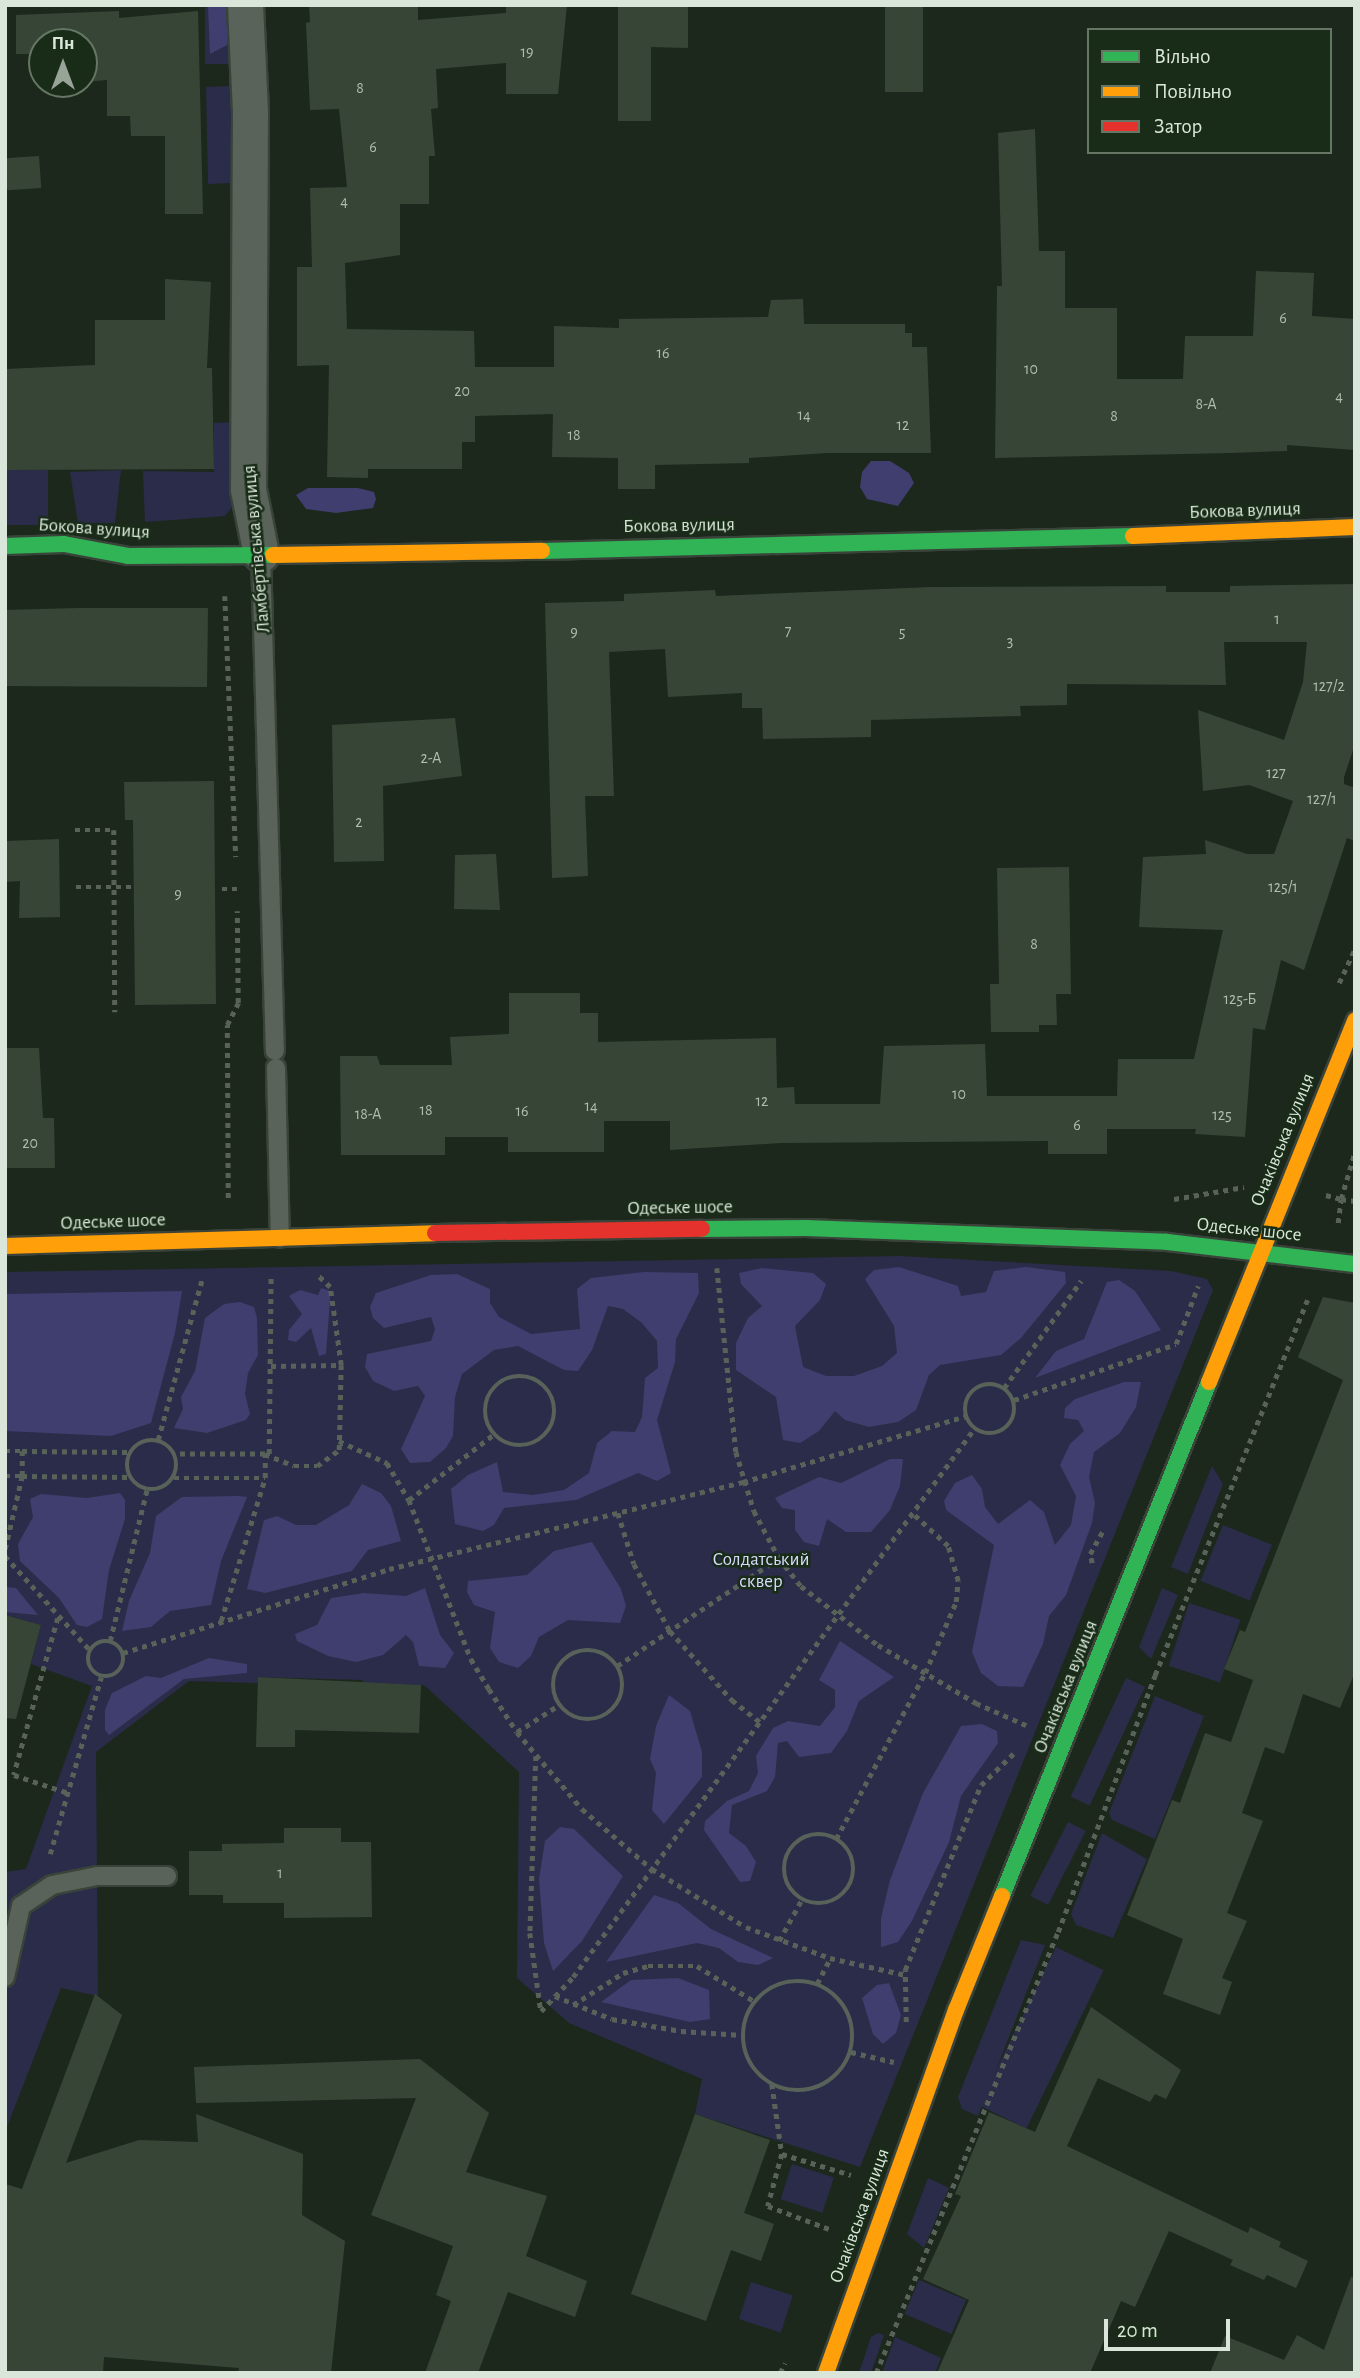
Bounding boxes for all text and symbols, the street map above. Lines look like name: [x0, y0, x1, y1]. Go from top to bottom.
north arrow: [28, 28, 98, 98]
legend: [1087, 28, 1332, 154]
text: Пн: [51, 34, 75, 53]
house number: 19: [520, 42, 534, 62]
text: Вільно: [1154, 46, 1210, 67]
house number: 8: [356, 78, 364, 98]
text: Повільно: [1154, 81, 1232, 102]
text: Затор: [1154, 116, 1202, 137]
house number: 6: [369, 137, 377, 157]
house number: 4: [340, 191, 348, 211]
house number: 6: [1279, 308, 1287, 328]
house number: 16: [656, 343, 670, 363]
house number: 10: [1024, 359, 1038, 379]
house number: 20: [454, 381, 470, 401]
house number: 4: [1335, 386, 1343, 406]
house number: 8-А: [1195, 394, 1217, 414]
house number: 14: [797, 405, 811, 425]
house number: 8: [1110, 406, 1118, 426]
house number: 12: [897, 415, 909, 435]
house number: 18: [567, 425, 581, 445]
street label: Ламбертівська вулиця: [238, 464, 276, 634]
street label: Бокова вулиця: [1189, 498, 1301, 524]
street label: Бокова вулиця: [37, 514, 151, 544]
street label: Бокова вулиця: [623, 514, 735, 538]
house number: 1: [1274, 609, 1280, 629]
house number: 7: [785, 621, 791, 641]
house number: 9: [570, 622, 578, 642]
house number: 5: [899, 622, 905, 642]
house number: 3: [1007, 631, 1013, 651]
house number: 127/2: [1313, 676, 1345, 696]
house number: 2-А: [421, 748, 441, 768]
house number: 127: [1266, 763, 1286, 783]
house number: 127/1: [1307, 789, 1337, 809]
house number: 2: [355, 812, 363, 832]
house number: 125/1: [1268, 877, 1298, 897]
house number: 9: [174, 884, 182, 904]
house number: 8: [1030, 934, 1038, 954]
house number: 125-Б: [1223, 989, 1257, 1009]
street label: Очаківська вулиця: [1246, 1070, 1320, 1210]
house number: 10: [952, 1084, 966, 1104]
house number: 12: [756, 1091, 768, 1111]
house number: 14: [584, 1096, 598, 1116]
house number: 18: [419, 1100, 433, 1120]
house number: 16: [515, 1101, 529, 1121]
house number: 18-А: [355, 1104, 381, 1124]
house number: 125: [1212, 1105, 1232, 1125]
house number: 6: [1073, 1115, 1081, 1135]
house number: 20: [22, 1133, 38, 1153]
street label: Одеське шосе: [627, 1196, 733, 1220]
street label: Одеське шосе: [60, 1209, 166, 1235]
street label: Одеське шосе: [1195, 1213, 1303, 1247]
park label: Солдатський сквер: [713, 1549, 809, 1593]
street label: Очаківська вулиця: [1029, 1617, 1103, 1757]
house number: 1: [277, 1863, 283, 1883]
street label: Очаківська вулиця: [825, 2146, 895, 2286]
scale bar: [1108, 2304, 1234, 2348]
text: 20 m: [1117, 2320, 1158, 2341]

